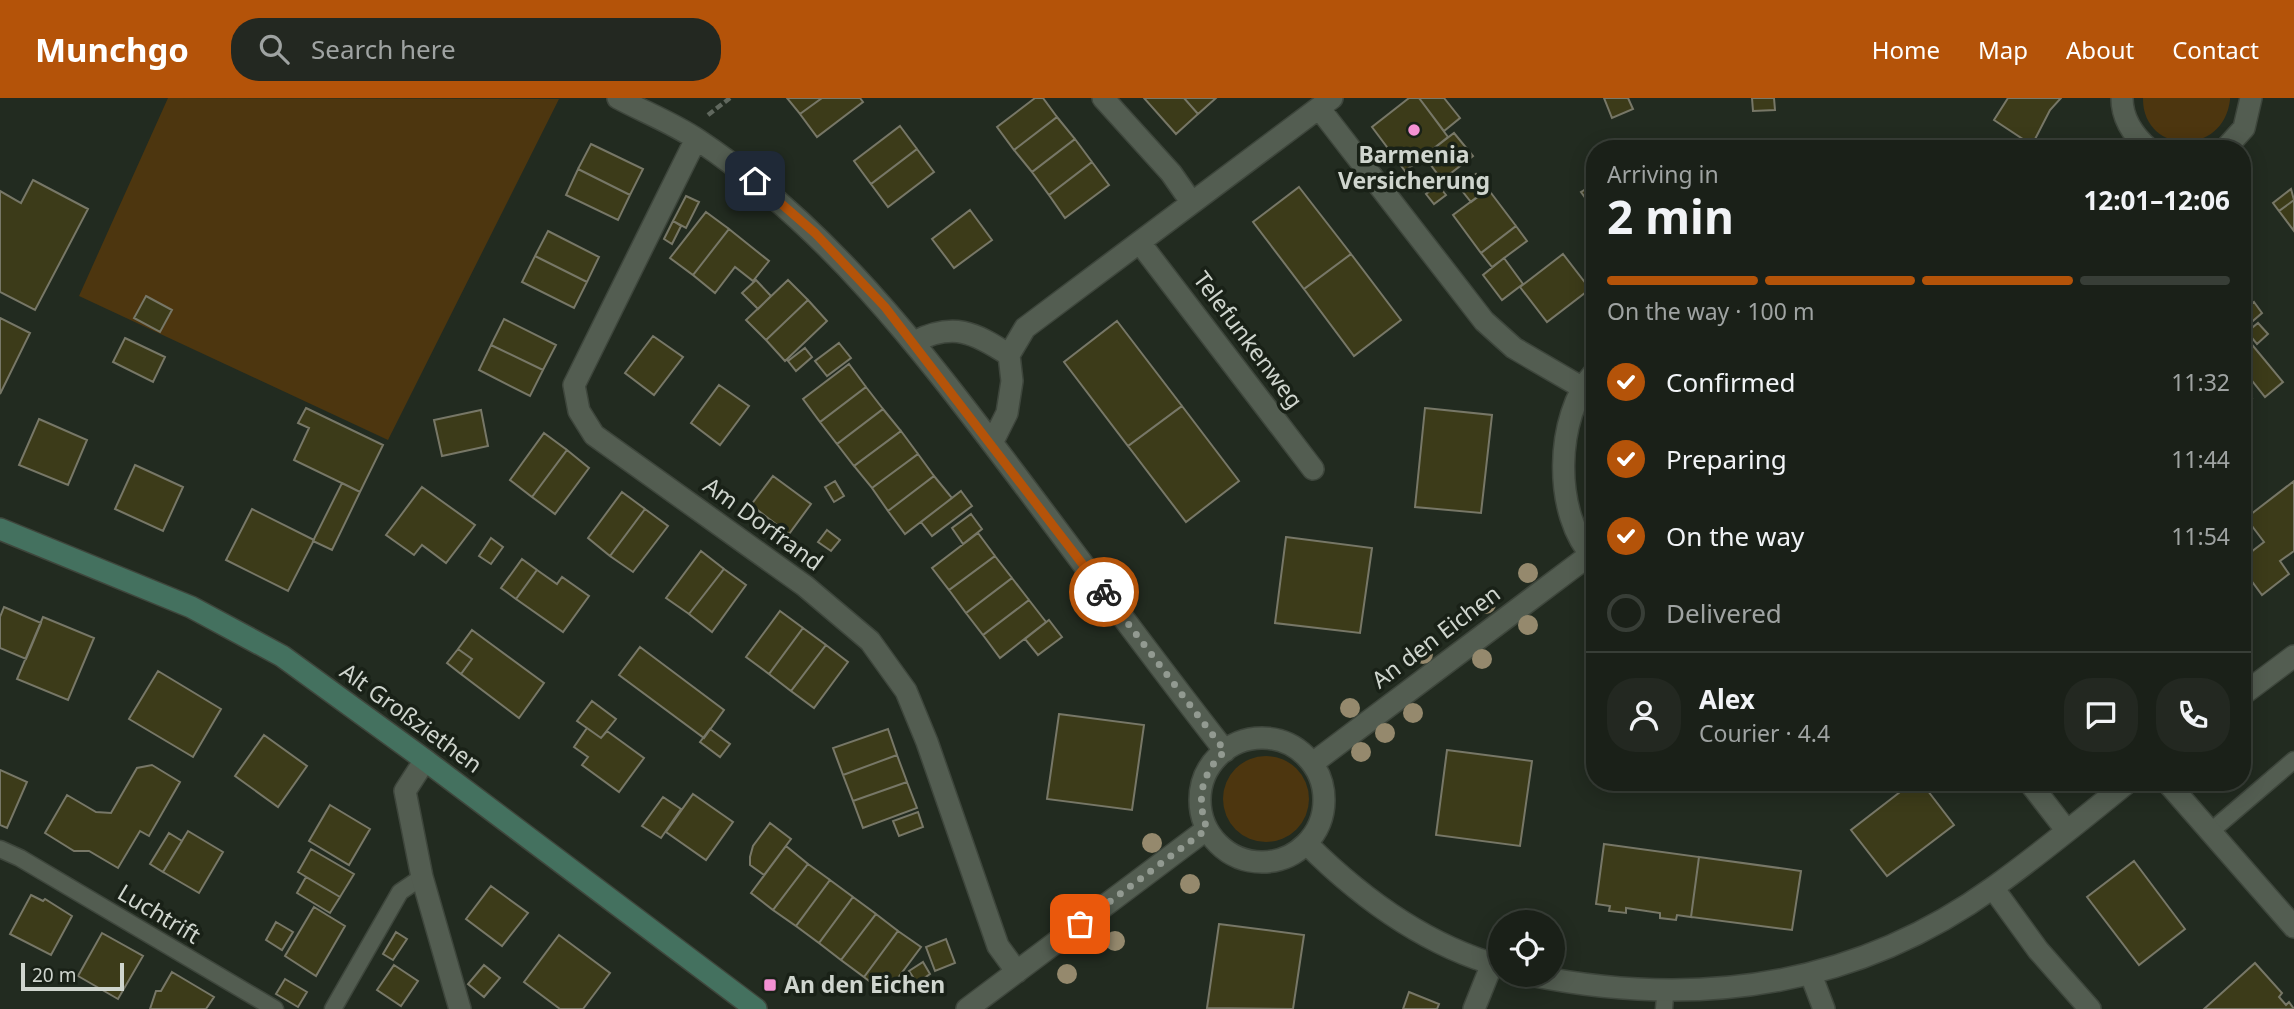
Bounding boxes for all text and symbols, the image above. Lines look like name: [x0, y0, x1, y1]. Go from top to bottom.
search box: [231, 18, 721, 81]
text: Munchgo: [35, 27, 189, 72]
icon: search: [255, 30, 293, 68]
text: Search here: [311, 31, 456, 67]
text: Home: [1872, 33, 1940, 66]
text: Map: [1978, 33, 2028, 66]
text: About: [2066, 33, 2134, 66]
text: Contact: [2172, 33, 2259, 66]
marker: Barmenia Versicherung: [1406, 122, 1422, 138]
place label: Barmenia Versicherung: [1338, 138, 1490, 196]
pin: [725, 151, 785, 211]
text: Arriving in: [1607, 158, 1719, 190]
icon: home: [736, 162, 774, 200]
text: 12:01–12:06: [2083, 182, 2230, 218]
text: 2 min: [1607, 185, 1734, 247]
street label: Telefunkenweg: [1187, 264, 1311, 415]
text: On the way · 100 m: [1607, 295, 1814, 327]
icon: check: [1607, 363, 1645, 401]
text: Confirmed: [1666, 364, 1796, 400]
text: 11:32: [2171, 366, 2230, 398]
icon: check: [1607, 440, 1645, 478]
text: Preparing: [1666, 441, 1787, 477]
text: 11:44: [2171, 443, 2230, 475]
street label: Am Dorfrand: [697, 469, 830, 577]
icon: check: [1607, 517, 1645, 555]
text: On the way: [1666, 518, 1804, 554]
text: 11:54: [2171, 520, 2230, 552]
courier: [1069, 557, 1139, 627]
icon: bike: [1085, 573, 1123, 611]
street label: An den Eichen: [1365, 577, 1506, 695]
text: Delivered: [1666, 595, 1782, 631]
street label: Alt Großziethen: [334, 655, 489, 780]
button: person: [1607, 678, 1681, 752]
button: chat: [2064, 678, 2138, 752]
button: phone: [2156, 678, 2230, 752]
text: Alex: [1699, 681, 1755, 717]
text: Courier · 4.4: [1699, 717, 1830, 749]
street label: Luchtrift: [112, 876, 207, 950]
pin: [1050, 894, 1110, 954]
icon: bag: [1061, 905, 1099, 943]
map controls: [1488, 910, 1565, 987]
button: locate: [1488, 910, 1565, 987]
scale bar: [21, 960, 124, 992]
text: 20 m: [32, 962, 76, 988]
place label: An den Eichen: [784, 968, 945, 1000]
marker: An den Eichen: [762, 977, 778, 993]

